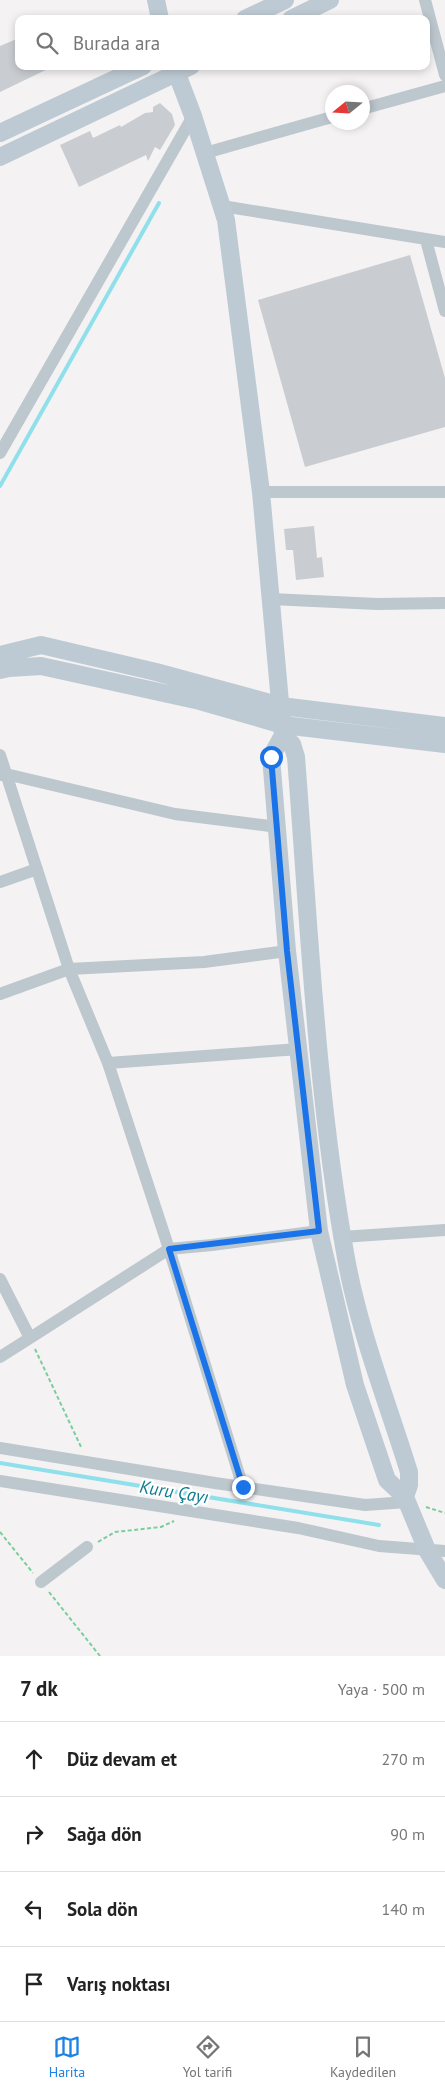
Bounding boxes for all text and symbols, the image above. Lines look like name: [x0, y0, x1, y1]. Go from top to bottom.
search box: [15, 15, 430, 70]
icon: search: [33, 29, 61, 57]
text: Burada ara: [73, 31, 160, 55]
north arrow: [325, 85, 370, 130]
route start: [260, 746, 283, 769]
water label: Kuru Çayı: [138, 1475, 211, 1508]
route end: [232, 1476, 255, 1499]
text: 7 dk: [20, 1675, 58, 1702]
text: Yaya · 500 m: [338, 1679, 425, 1699]
icon: ahead: [20, 1745, 48, 1773]
text: Düz devam et: [67, 1747, 177, 1771]
text: 270 m: [382, 1749, 425, 1769]
icon: right: [20, 1820, 48, 1848]
text: Sağa dön: [67, 1822, 142, 1846]
text: 90 m: [390, 1824, 425, 1844]
icon: left: [20, 1895, 48, 1923]
text: Sola dön: [67, 1897, 138, 1921]
text: 140 m: [382, 1899, 425, 1919]
icon: arrive: [20, 1970, 48, 1998]
text: Varış noktası: [67, 1972, 170, 1996]
tab: Harita: [49, 2033, 85, 2081]
tab: Yol tarifi: [183, 2033, 232, 2081]
tab: Kaydedilen: [330, 2033, 396, 2081]

